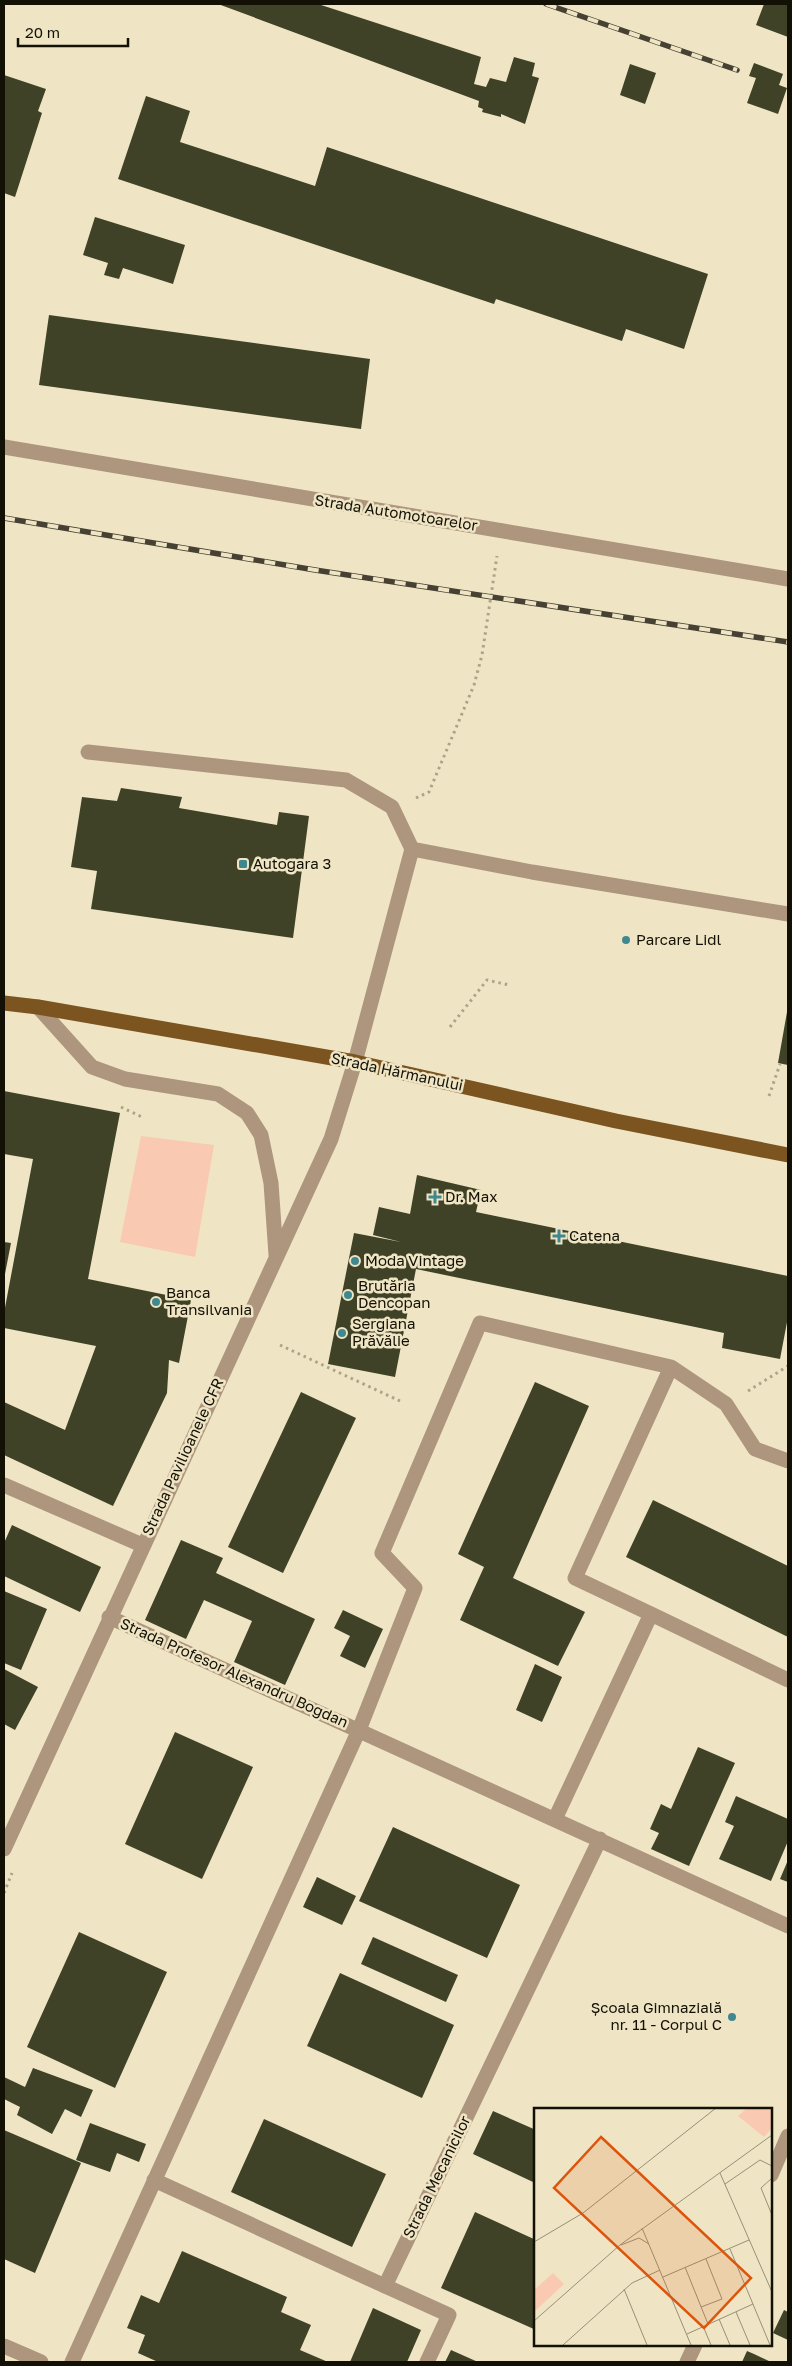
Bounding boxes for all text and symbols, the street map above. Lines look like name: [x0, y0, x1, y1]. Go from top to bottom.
scale bar: [18, 15, 128, 47]
text: 20 m: [25, 23, 60, 41]
street label: Strada Automotoarelor: [314, 490, 479, 534]
place label: Autogara 3: [253, 854, 331, 872]
marker: Autogara 3: [237, 858, 249, 870]
place label: Parcare Lidl: [636, 930, 721, 948]
marker: Parcare Lidl: [620, 934, 632, 946]
street label: Strada Hărmanului: [330, 1048, 465, 1094]
place label: Dr. Max: [445, 1187, 497, 1205]
marker: Dr. Max: [429, 1191, 441, 1203]
place label: Catena: [569, 1226, 620, 1244]
marker: Catena: [553, 1230, 565, 1242]
place label: Moda Vintage: [365, 1251, 464, 1269]
marker: Moda Vintage: [349, 1255, 361, 1267]
place label: Brutăria Dencopan: [358, 1276, 431, 1311]
place label: Banca Transilvania: [166, 1283, 252, 1318]
marker: Brutăria Dencopan: [342, 1289, 354, 1301]
marker: Banca Transilvania: [150, 1296, 162, 1308]
place label: Sergiana Prăvălie: [352, 1314, 415, 1349]
marker: Sergiana Prăvălie: [336, 1327, 348, 1339]
street label: Strada Pavilioanele CFR: [138, 1375, 227, 1538]
street label: Strada Profesor Alexandru Bogdan: [118, 1614, 351, 1731]
place label: Școala Gimnazială nr. 11 - Corpul C: [591, 1998, 722, 2033]
marker: Școala Gimnazială nr. 11 - Corpul C: [726, 2011, 738, 2023]
inset map: [534, 2108, 772, 2346]
street label: Strada Mecanicilor: [399, 2112, 474, 2241]

